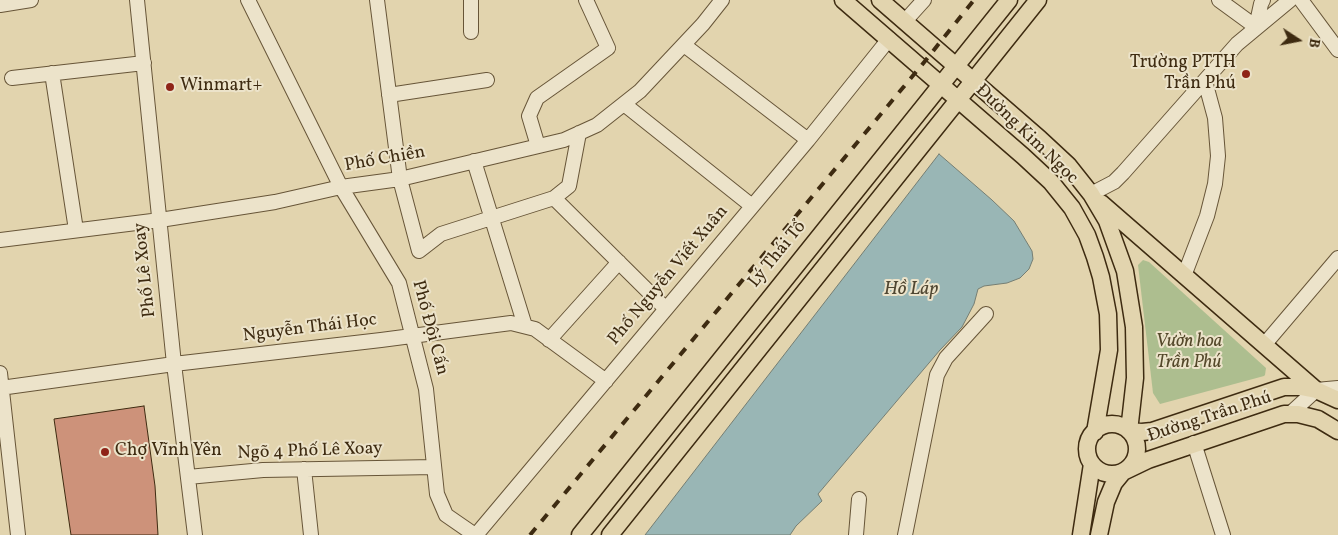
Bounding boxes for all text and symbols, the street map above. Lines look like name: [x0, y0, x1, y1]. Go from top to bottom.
north arrow: [1273, 15, 1323, 65]
text: B: [1303, 37, 1323, 49]
place label: Trường PTTH Trần Phú: [1130, 53, 1236, 96]
marker: Trường PTTH Trần Phú: [1240, 68, 1252, 80]
place label: Winmart+: [180, 76, 262, 98]
street label: Đường Kim Ngọc: [970, 80, 1082, 190]
marker: Winmart+: [164, 81, 176, 93]
street label: Phố Chiền: [343, 142, 427, 178]
street label: Phố Nguyễn Viết Xuân: [604, 202, 734, 350]
street label: Lý Thái Tổ: [744, 217, 812, 293]
street label: Phố Lê Xoay: [130, 221, 162, 319]
street label: Phố Đội Cấn: [406, 278, 452, 378]
water label: Hồ Láp: [884, 280, 938, 302]
street label: Nguyễn Thái Học: [242, 310, 378, 348]
park label: Vườn hoa Trần Phú: [1156, 332, 1222, 374]
street label: Đường Trần Phú: [1145, 388, 1275, 448]
street label: Ngõ 4 Phố Lê Xoay: [237, 439, 383, 465]
place label: Chợ Vĩnh Yên: [115, 441, 222, 463]
marker: Chợ Vĩnh Yên: [99, 446, 111, 458]

